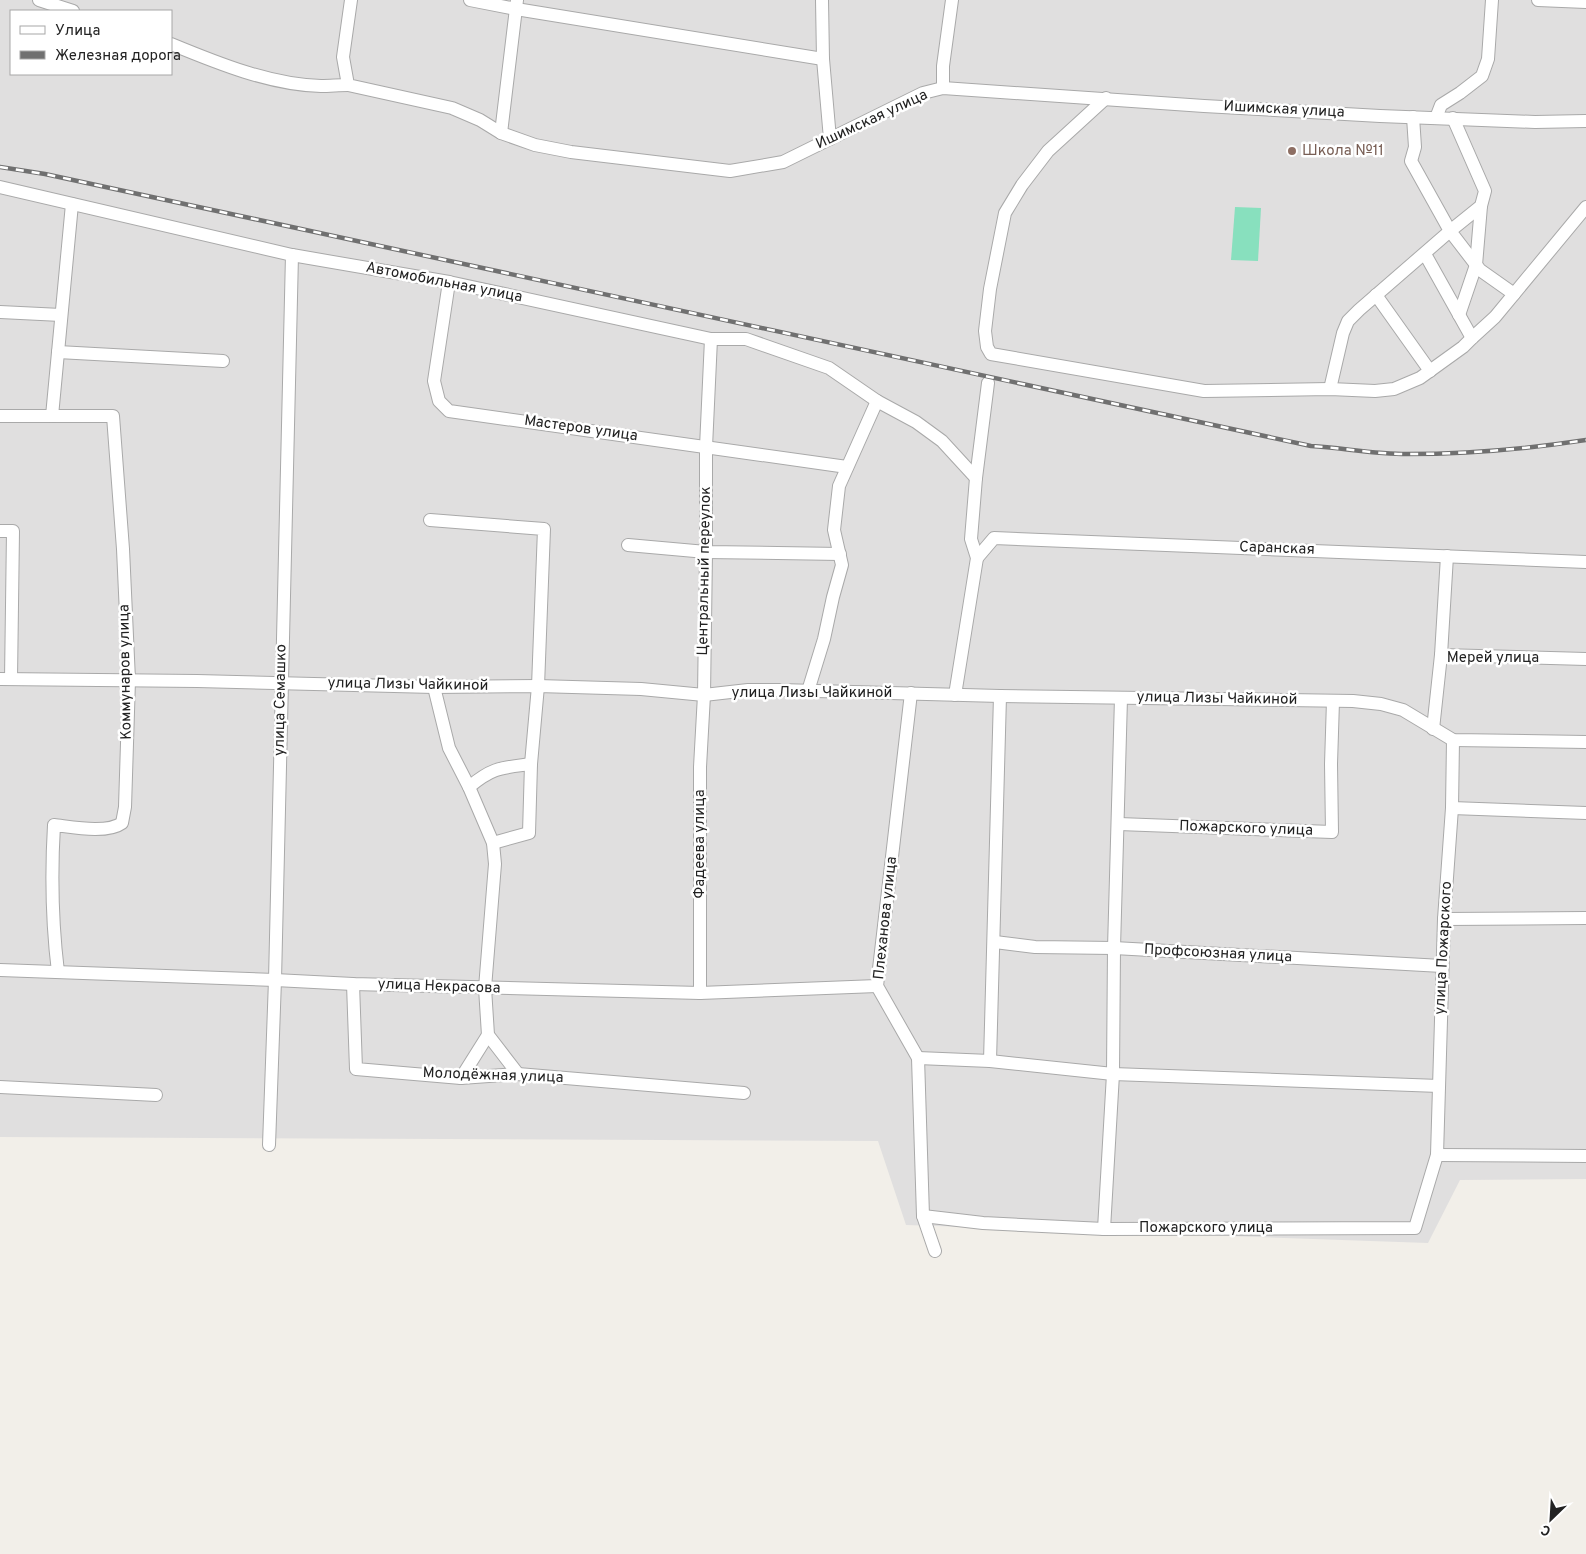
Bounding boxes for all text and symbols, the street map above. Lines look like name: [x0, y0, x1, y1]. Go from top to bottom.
legend: [10, 10, 172, 75]
text: Улица: [55, 22, 100, 41]
text: Железная дорога: [55, 47, 181, 66]
street label: Ишимская улица: [813, 86, 931, 154]
street label: Ишимская улица: [1223, 97, 1345, 123]
place label: Школа №11: [1302, 142, 1384, 161]
marker: Школа №11: [1286, 145, 1298, 157]
street label: Автомобильная улица: [364, 258, 524, 308]
street label: Мастеров улица: [523, 412, 639, 446]
street label: Центральный переулок: [694, 486, 716, 656]
street label: Саранская: [1239, 538, 1315, 560]
street label: Коммунаров улица: [115, 604, 137, 740]
street label: улица Семашко: [271, 644, 291, 756]
street label: Мерей улица: [1447, 649, 1539, 668]
street label: улица Лизы Чайкиной: [327, 674, 489, 696]
street label: улица Лизы Чайкиной: [732, 684, 892, 703]
street label: улица Лизы Чайкиной: [1136, 688, 1298, 710]
street label: Фадеева улица: [691, 789, 710, 899]
street label: Пожарского улица: [1179, 817, 1313, 841]
street label: Плеханова улица: [870, 855, 902, 981]
street label: улица Пожарского: [1431, 881, 1457, 1015]
street label: Профсоюзная улица: [1143, 941, 1293, 967]
street label: улица Некрасова: [377, 975, 501, 999]
street label: Молодёжная улица: [422, 1064, 564, 1088]
street label: Пожарского улица: [1139, 1219, 1273, 1238]
north arrow: [1526, 1494, 1576, 1544]
text: С: [1538, 1520, 1554, 1539]

